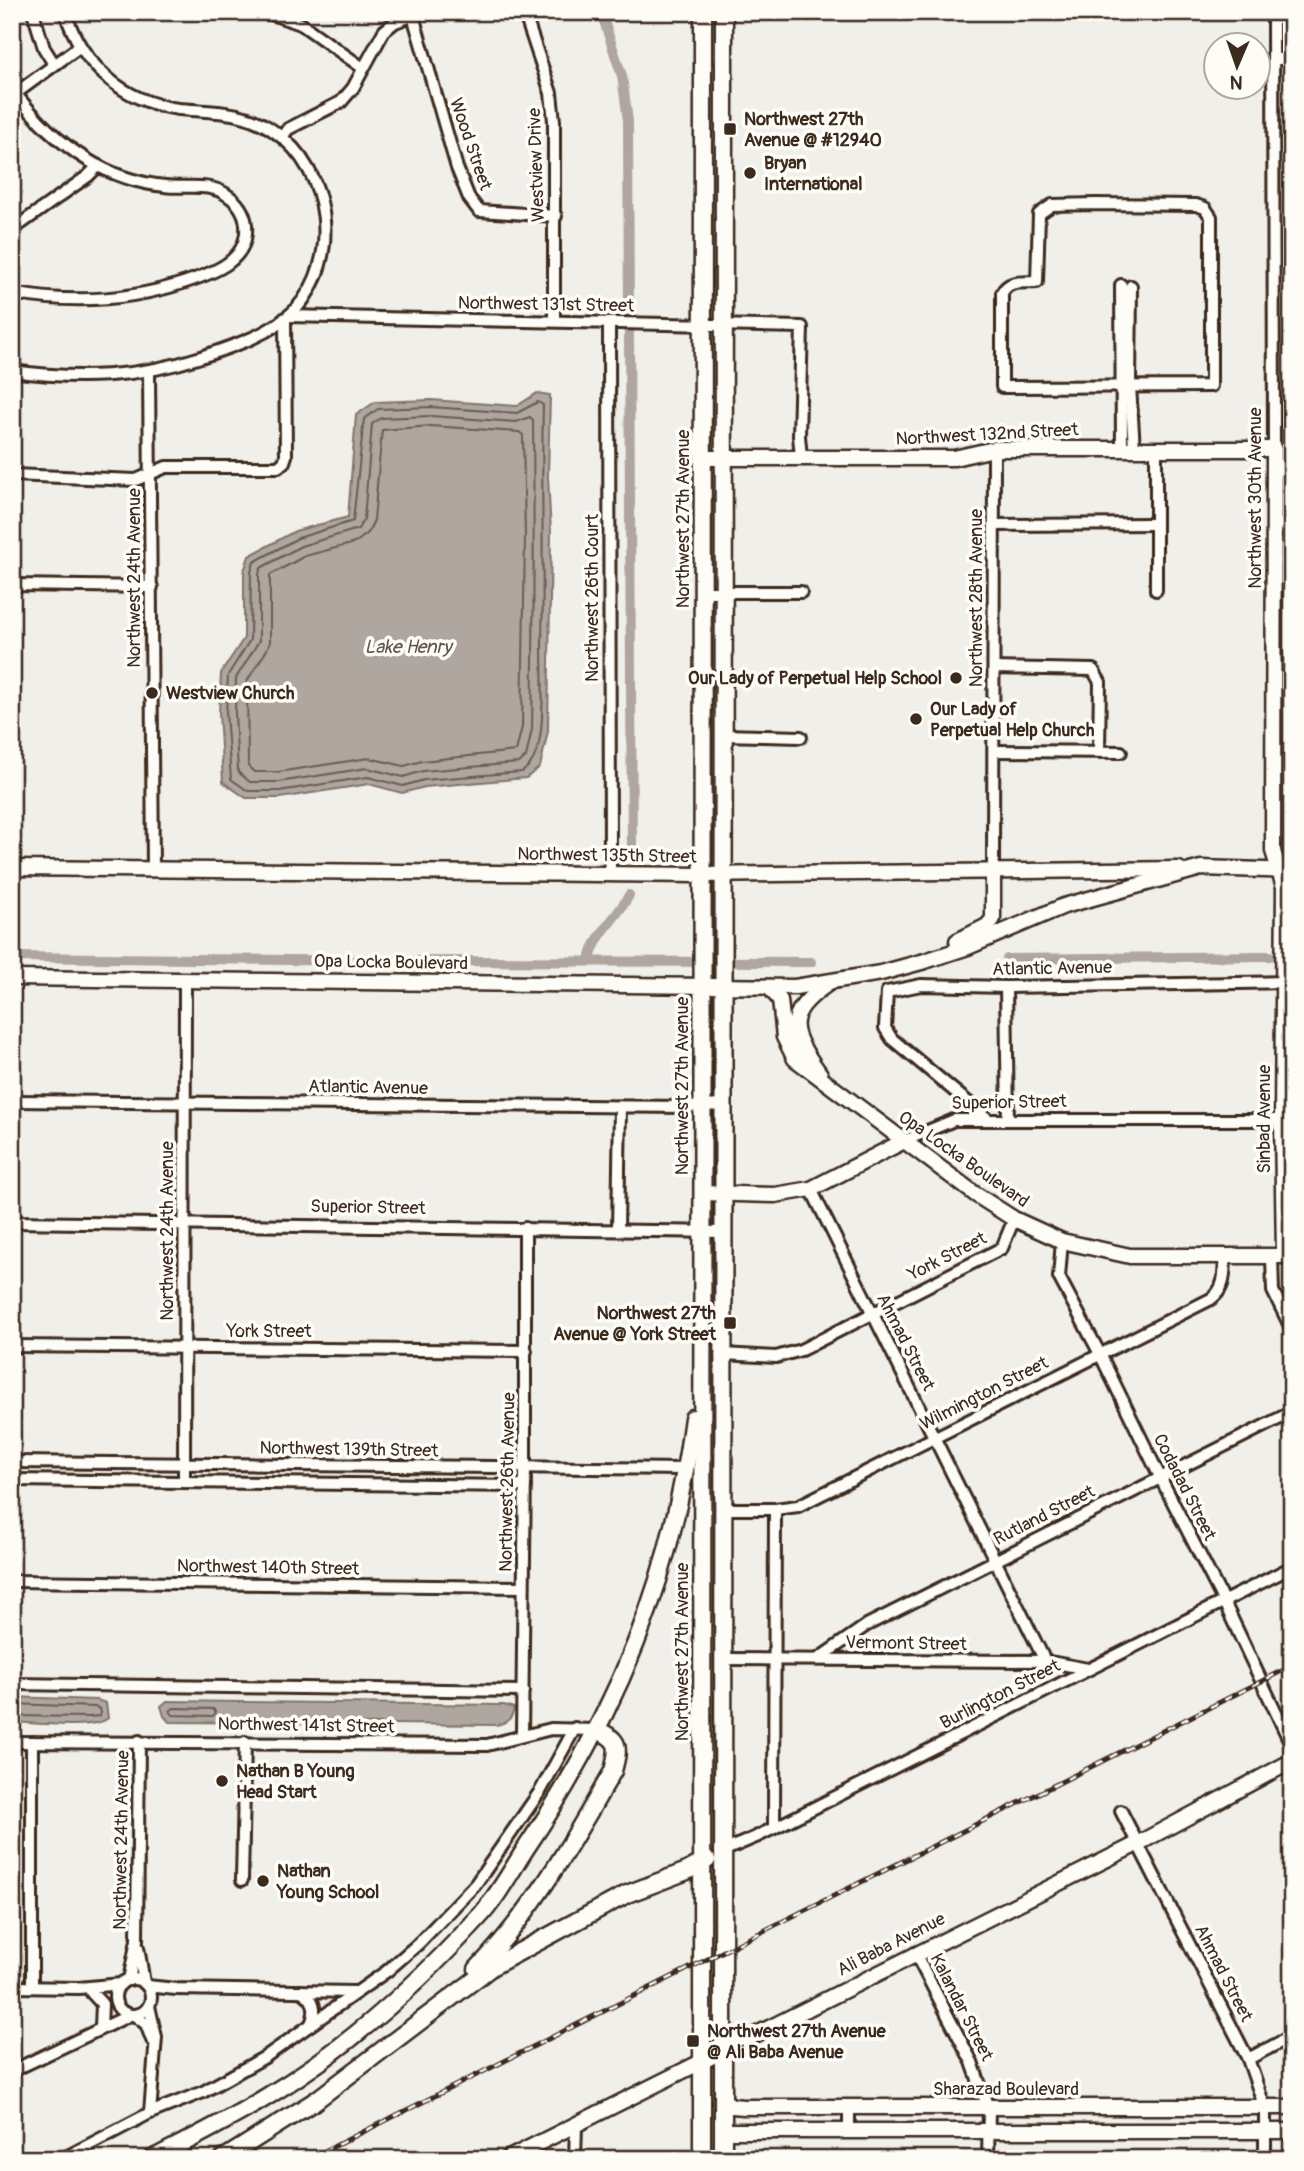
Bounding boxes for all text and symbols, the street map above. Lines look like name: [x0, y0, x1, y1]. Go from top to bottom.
north arrow: [1202, 32, 1272, 102]
text: N: [1229, 70, 1243, 94]
street label: Wood Street: [444, 95, 497, 194]
street label: Westview Drive: [523, 107, 550, 222]
place label: Northwest 27th Avenue @ #12940: [744, 108, 882, 152]
marker: Northwest 27th Avenue @ #12940: [722, 121, 738, 137]
place label: Bryan International: [764, 152, 862, 196]
marker: Bryan International: [742, 165, 758, 181]
street label: Northwest 131st Street: [458, 291, 635, 318]
street label: Northwest 30th Avenue: [1244, 407, 1267, 589]
street label: Northwest 132nd Street: [895, 418, 1080, 451]
street label: Northwest 27th Avenue: [672, 430, 695, 608]
street label: Northwest 24th Avenue: [123, 488, 146, 668]
street label: Northwest 28th Avenue: [965, 509, 988, 687]
street label: Northwest 26th Court: [581, 513, 604, 682]
water label: Lake Henry: [365, 635, 454, 659]
place label: Our Lady of Perpetual Help School: [688, 667, 942, 690]
marker: Our Lady of Perpetual Help School: [948, 670, 964, 686]
place label: Westview Church: [166, 682, 295, 705]
marker: Westview Church: [144, 685, 160, 701]
place label: Our Lady of Perpetual Help Church: [930, 698, 1095, 742]
marker: Our Lady of Perpetual Help Church: [908, 711, 924, 727]
street label: Northwest 135th Street: [517, 842, 698, 869]
street label: Opa Locka Boulevard: [314, 950, 468, 975]
street label: Atlantic Avenue: [992, 956, 1112, 981]
street label: Northwest 27th Avenue: [671, 997, 694, 1175]
street label: Sinbad Avenue: [1253, 1064, 1276, 1173]
street label: Atlantic Avenue: [308, 1075, 428, 1100]
street label: Superior Street: [951, 1090, 1068, 1115]
street label: Opa Locka Boulevard: [894, 1106, 1034, 1213]
street label: Northwest 24th Avenue: [156, 1141, 179, 1321]
street label: Superior Street: [310, 1195, 427, 1220]
street label: York Street: [903, 1227, 991, 1286]
street label: Ahmad Street: [871, 1290, 940, 1395]
place label: Northwest 27th Avenue @ York Street: [553, 1302, 717, 1346]
marker: Northwest 27th Avenue @ York Street: [722, 1315, 738, 1331]
street label: York Street: [225, 1320, 312, 1343]
street label: Wilmington Street: [916, 1351, 1053, 1436]
street label: Northwest 26th Avenue: [494, 1392, 521, 1572]
street label: Codadad Street: [1148, 1430, 1222, 1545]
street label: Northwest 139th Street: [259, 1436, 439, 1463]
street label: Rutland Street: [990, 1480, 1099, 1551]
street label: Northwest 140th Street: [177, 1554, 360, 1581]
street label: Northwest 27th Avenue: [671, 1563, 694, 1741]
street label: Vermont Street: [845, 1631, 968, 1656]
street label: Burlington Street: [936, 1654, 1065, 1735]
street label: Northwest 141st Street: [217, 1712, 395, 1739]
street label: Northwest 24th Avenue: [108, 1750, 135, 1930]
place label: Nathan B Young Head Start: [236, 1760, 355, 1804]
marker: Nathan B Young Head Start: [214, 1773, 230, 1789]
place label: Nathan Young School: [276, 1860, 379, 1904]
marker: Nathan Young School: [255, 1873, 271, 1889]
street label: Ali Baba Avenue: [833, 1907, 949, 1981]
street label: Ahmad Street: [1189, 1921, 1258, 2026]
street label: Kalandar Street: [925, 1949, 999, 2066]
place label: Northwest 27th Avenue @ Ali Baba Avenue: [707, 2020, 887, 2064]
marker: Northwest 27th Avenue @ Ali Baba Avenue: [685, 2033, 701, 2049]
street label: Sharazad Boulevard: [933, 2078, 1079, 2101]

